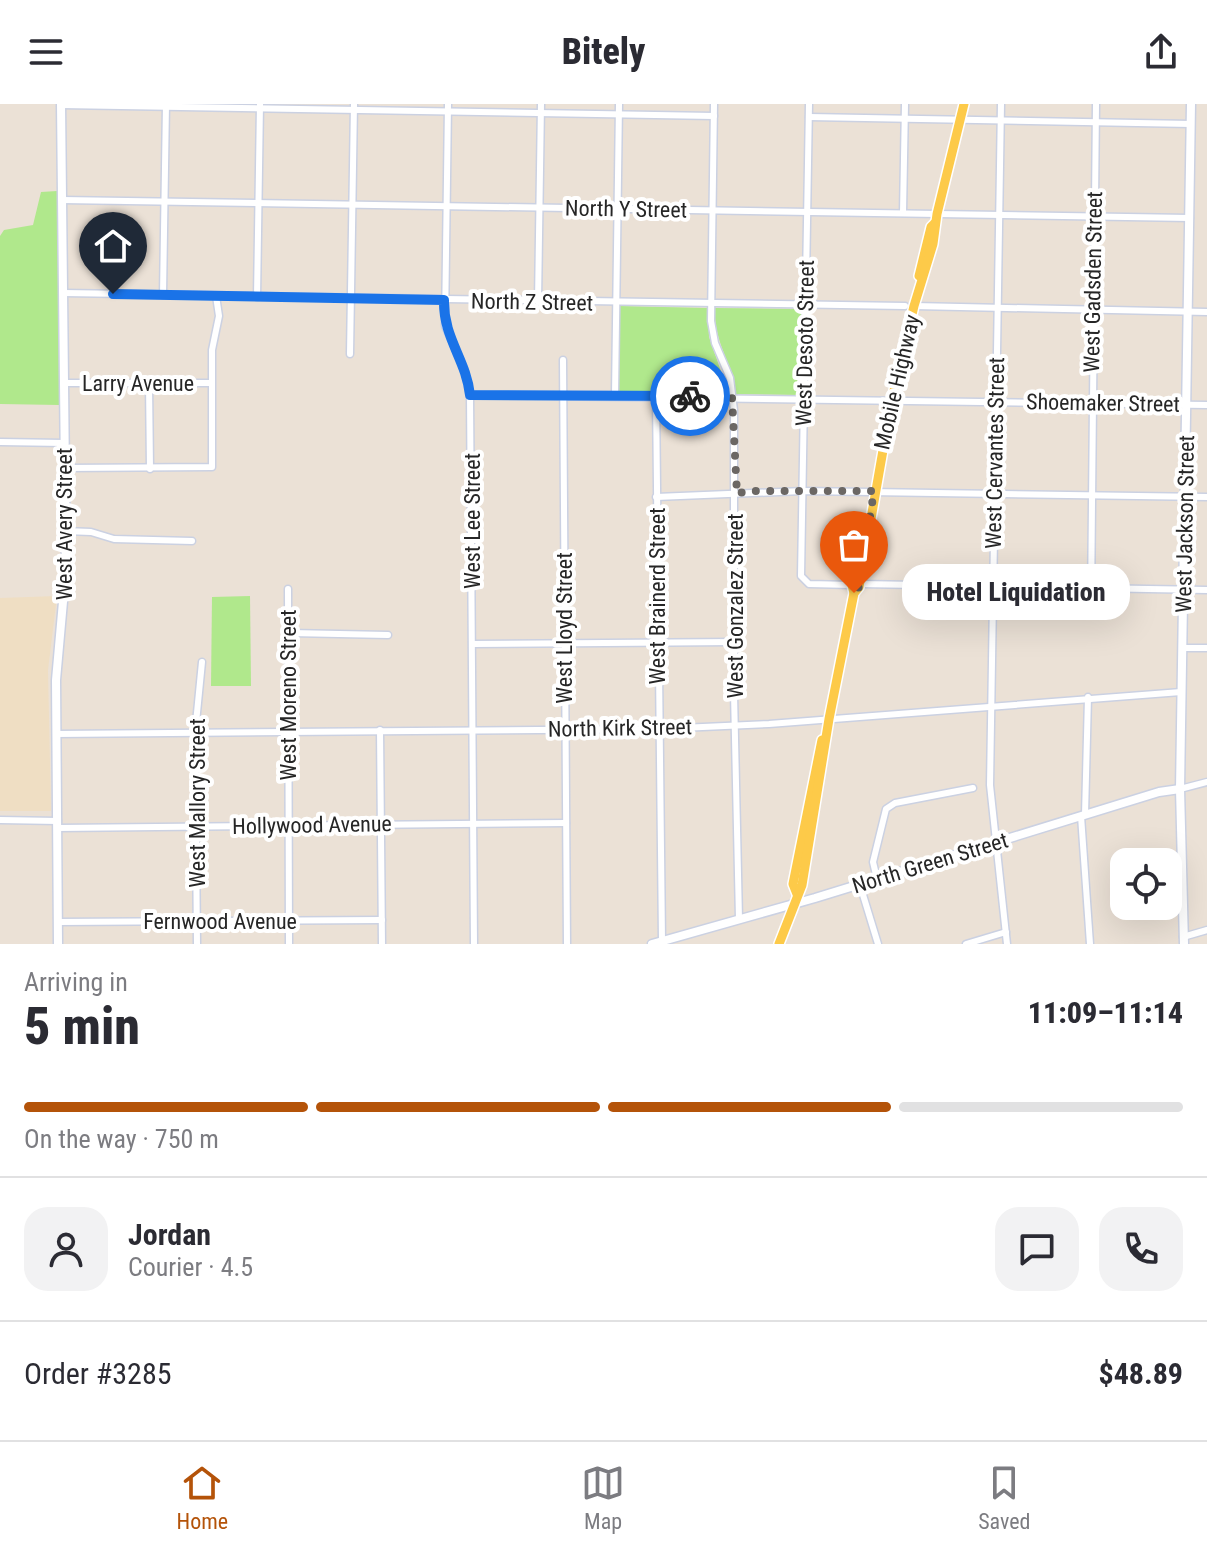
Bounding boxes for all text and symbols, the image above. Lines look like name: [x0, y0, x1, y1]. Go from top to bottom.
icon: menu: [24, 30, 68, 74]
icon: share: [1139, 30, 1183, 74]
text: Bitely: [562, 31, 645, 73]
street label: West Gadsden Street: [1079, 191, 1107, 373]
street label: North Y Street: [565, 195, 687, 223]
pin: [79, 212, 147, 294]
icon: home: [91, 224, 135, 268]
street label: West Desoto Street: [791, 260, 819, 426]
street label: North Z Street: [471, 288, 593, 316]
street label: Mobile Highway: [869, 312, 925, 452]
courier: [650, 356, 730, 436]
street label: West Cervantes Street: [981, 357, 1009, 549]
street label: Larry Avenue: [82, 371, 194, 396]
icon: bike: [668, 374, 712, 418]
street label: Shoemaker Street: [1026, 389, 1180, 417]
street label: West Jackson Street: [1171, 435, 1199, 613]
street label: West Avery Street: [52, 448, 77, 600]
street label: West Lee Street: [460, 453, 485, 589]
street label: West Brainerd Street: [645, 507, 670, 685]
pin: [820, 511, 888, 593]
street label: West Gonzalez Street: [723, 514, 748, 698]
icon: bag: [832, 523, 876, 567]
street label: West Lloyd Street: [552, 552, 577, 704]
callout: Hotel Liquidation: [902, 565, 1130, 621]
text: Hotel Liquidation: [926, 577, 1106, 607]
street label: West Moreno Street: [276, 609, 301, 781]
street label: North Kirk Street: [548, 714, 692, 742]
street label: West Mallory Street: [185, 718, 210, 888]
street label: Hollywood Avenue: [232, 811, 392, 839]
street label: North Green Street: [849, 827, 1011, 899]
map controls: [1110, 848, 1182, 920]
button: locate: [1110, 848, 1182, 920]
street label: Fernwood Avenue: [143, 909, 297, 934]
text: Arriving in: [24, 967, 128, 997]
text: 11:09–11:14: [1028, 995, 1183, 1030]
text: 5 min: [24, 996, 140, 1057]
text: On the way · 750 m: [24, 1124, 219, 1154]
button: person: [24, 1207, 108, 1291]
button: chat: [995, 1207, 1079, 1291]
button: phone: [1099, 1207, 1183, 1291]
text: Jordan: [128, 1217, 211, 1252]
text: Courier · 4.5: [128, 1252, 253, 1282]
text: Order #3285: [24, 1356, 172, 1391]
text: $48.89: [1098, 1356, 1183, 1391]
tab: Home: [177, 1461, 228, 1534]
tab: Map: [581, 1461, 625, 1534]
tab: Saved: [978, 1461, 1030, 1534]

